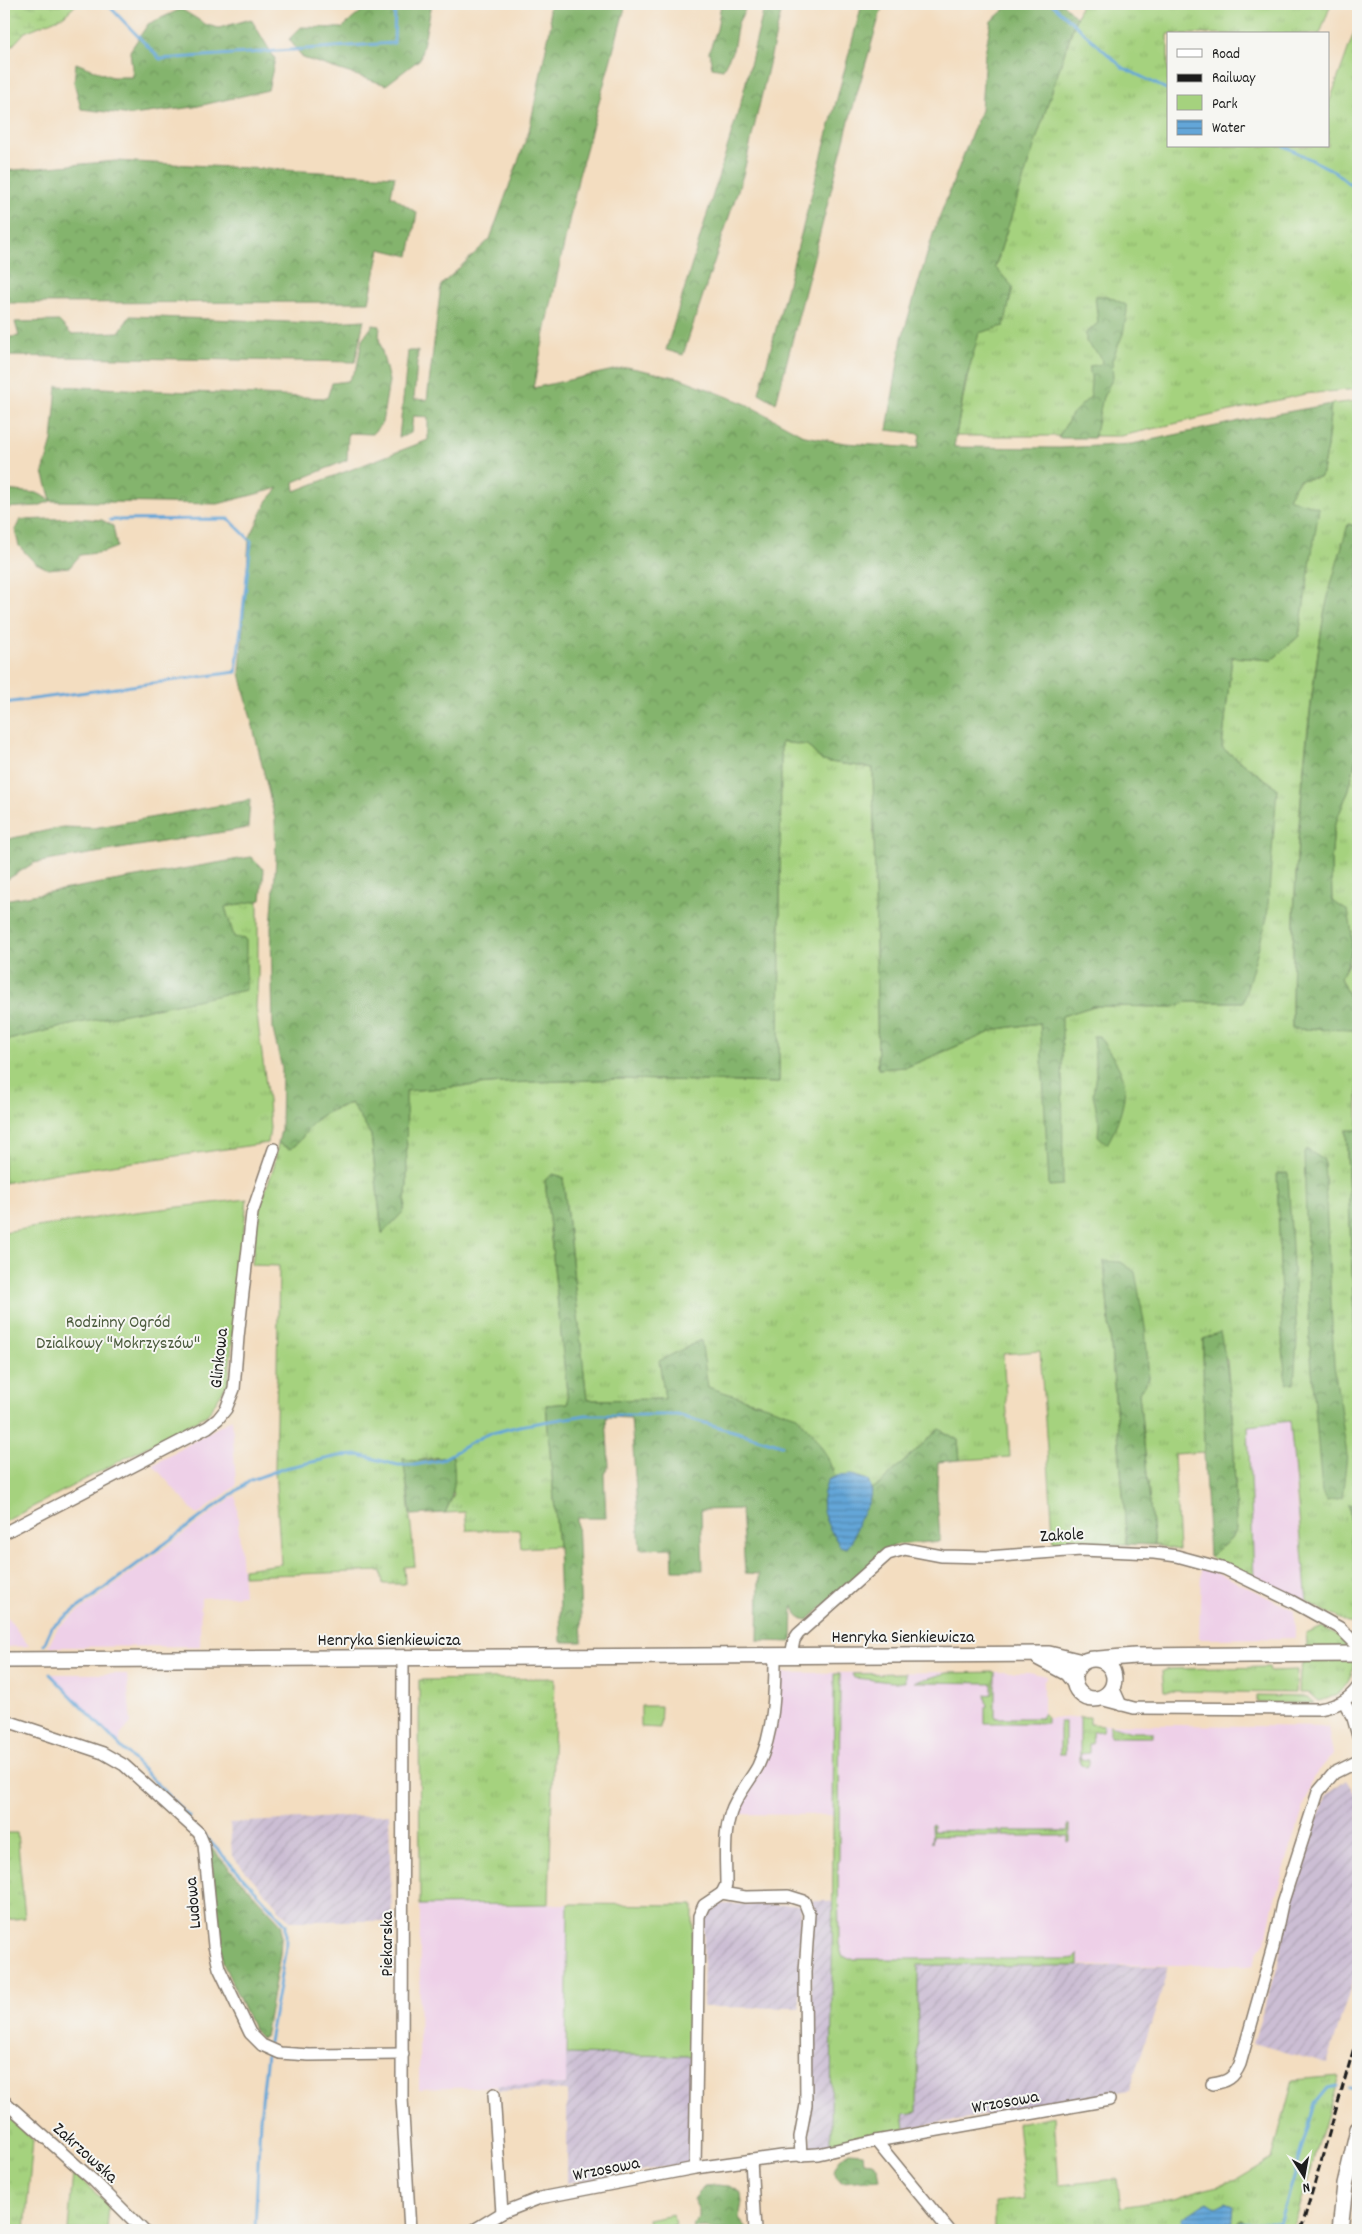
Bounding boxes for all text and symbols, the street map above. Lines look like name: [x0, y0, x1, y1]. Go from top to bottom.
legend: [1167, 32, 1330, 148]
text: Road: [1212, 44, 1240, 66]
text: Railway: [1212, 68, 1256, 90]
text: Park: [1212, 94, 1238, 116]
text: Water: [1212, 118, 1246, 140]
park label: Rodzinny Ogród Dzialkowy "Mokrzyszów": [36, 1311, 200, 1357]
street label: Glinkowa: [205, 1326, 236, 1390]
street label: Zakole: [1040, 1523, 1085, 1550]
street label: Henryka Sienkiewicza: [832, 1626, 975, 1651]
street label: Henryka Sienkiewicza: [318, 1629, 461, 1654]
street label: Ludowa: [180, 1875, 209, 1930]
street label: Piekarska: [376, 1911, 401, 1977]
street label: Wrzosowa: [970, 2085, 1041, 2122]
street label: Zakrzowska: [46, 2118, 123, 2190]
street label: Wrzosowa: [571, 2152, 643, 2189]
north arrow: [1280, 2152, 1330, 2202]
text: N: [1301, 2176, 1311, 2197]

